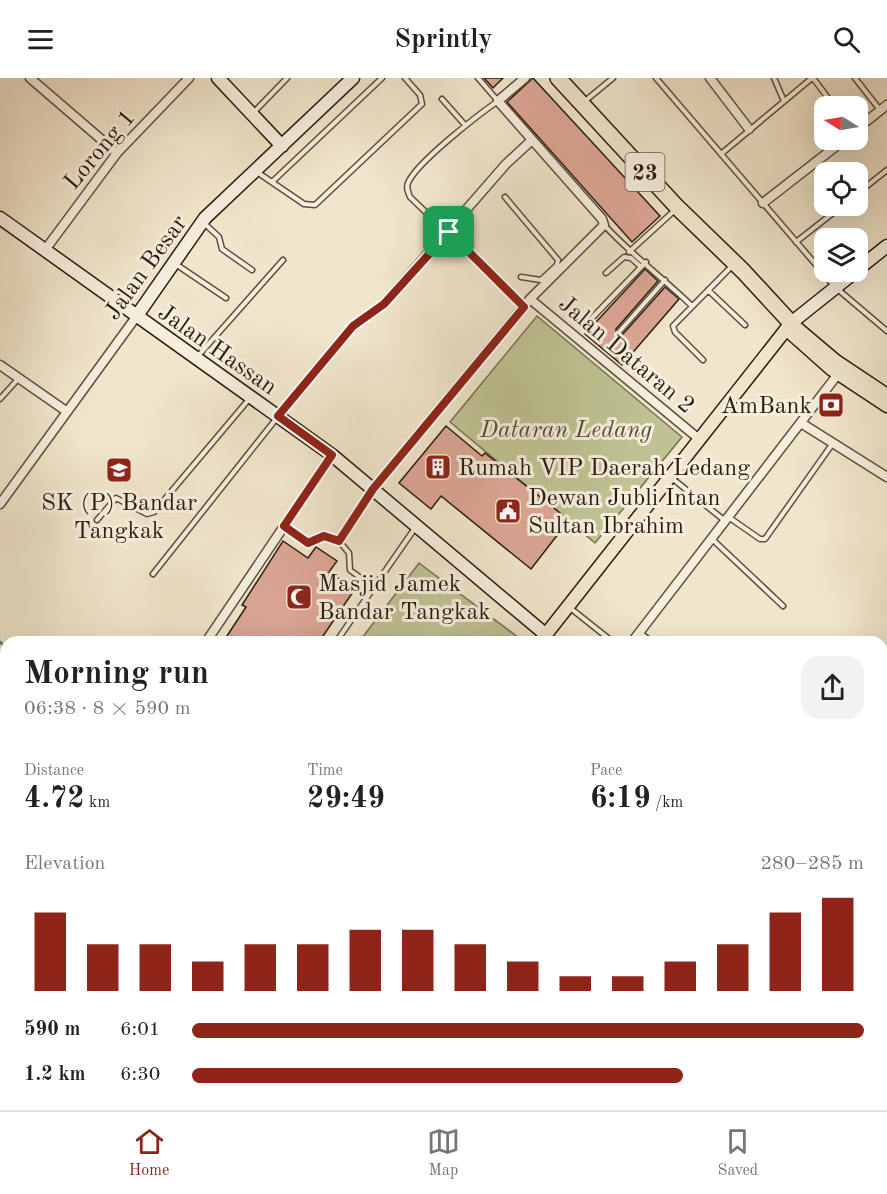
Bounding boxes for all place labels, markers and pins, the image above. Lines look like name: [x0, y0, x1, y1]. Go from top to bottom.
pin: [423, 206, 474, 257]
bank icon: AmBank: [816, 390, 846, 420]
place label: AmBank: [721, 395, 812, 419]
building icon: Rumah VIP Daerah Ledang: [423, 452, 453, 482]
school or university icon: SK (P) Bandar Tangkak: [104, 455, 134, 485]
place label: Rumah VIP Daerah Ledang: [458, 457, 750, 481]
place label: Dewan Jubli Intan Sultan Ibrahim: [528, 487, 721, 539]
place label: SK (P) Bandar Tangkak: [41, 492, 197, 544]
public building icon: Dewan Jubli Intan Sultan Ibrahim: [493, 496, 523, 526]
place label: Masjid Jamek Bandar Tangkak: [318, 573, 491, 625]
mosque icon: Masjid Jamek Bandar Tangkak: [284, 582, 314, 612]

